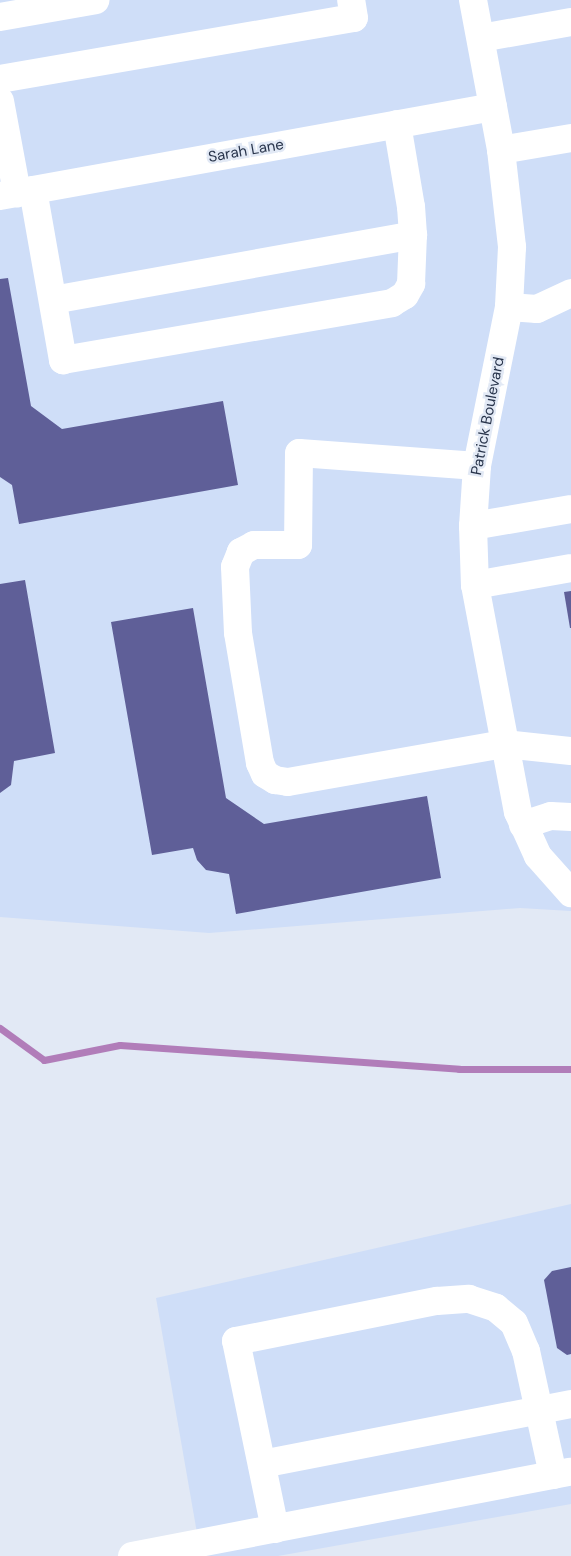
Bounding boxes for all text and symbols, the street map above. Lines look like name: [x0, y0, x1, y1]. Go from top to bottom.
street label: Sarah Lane: [207, 136, 285, 166]
street label: Patrick Boulevard: [468, 355, 508, 477]

